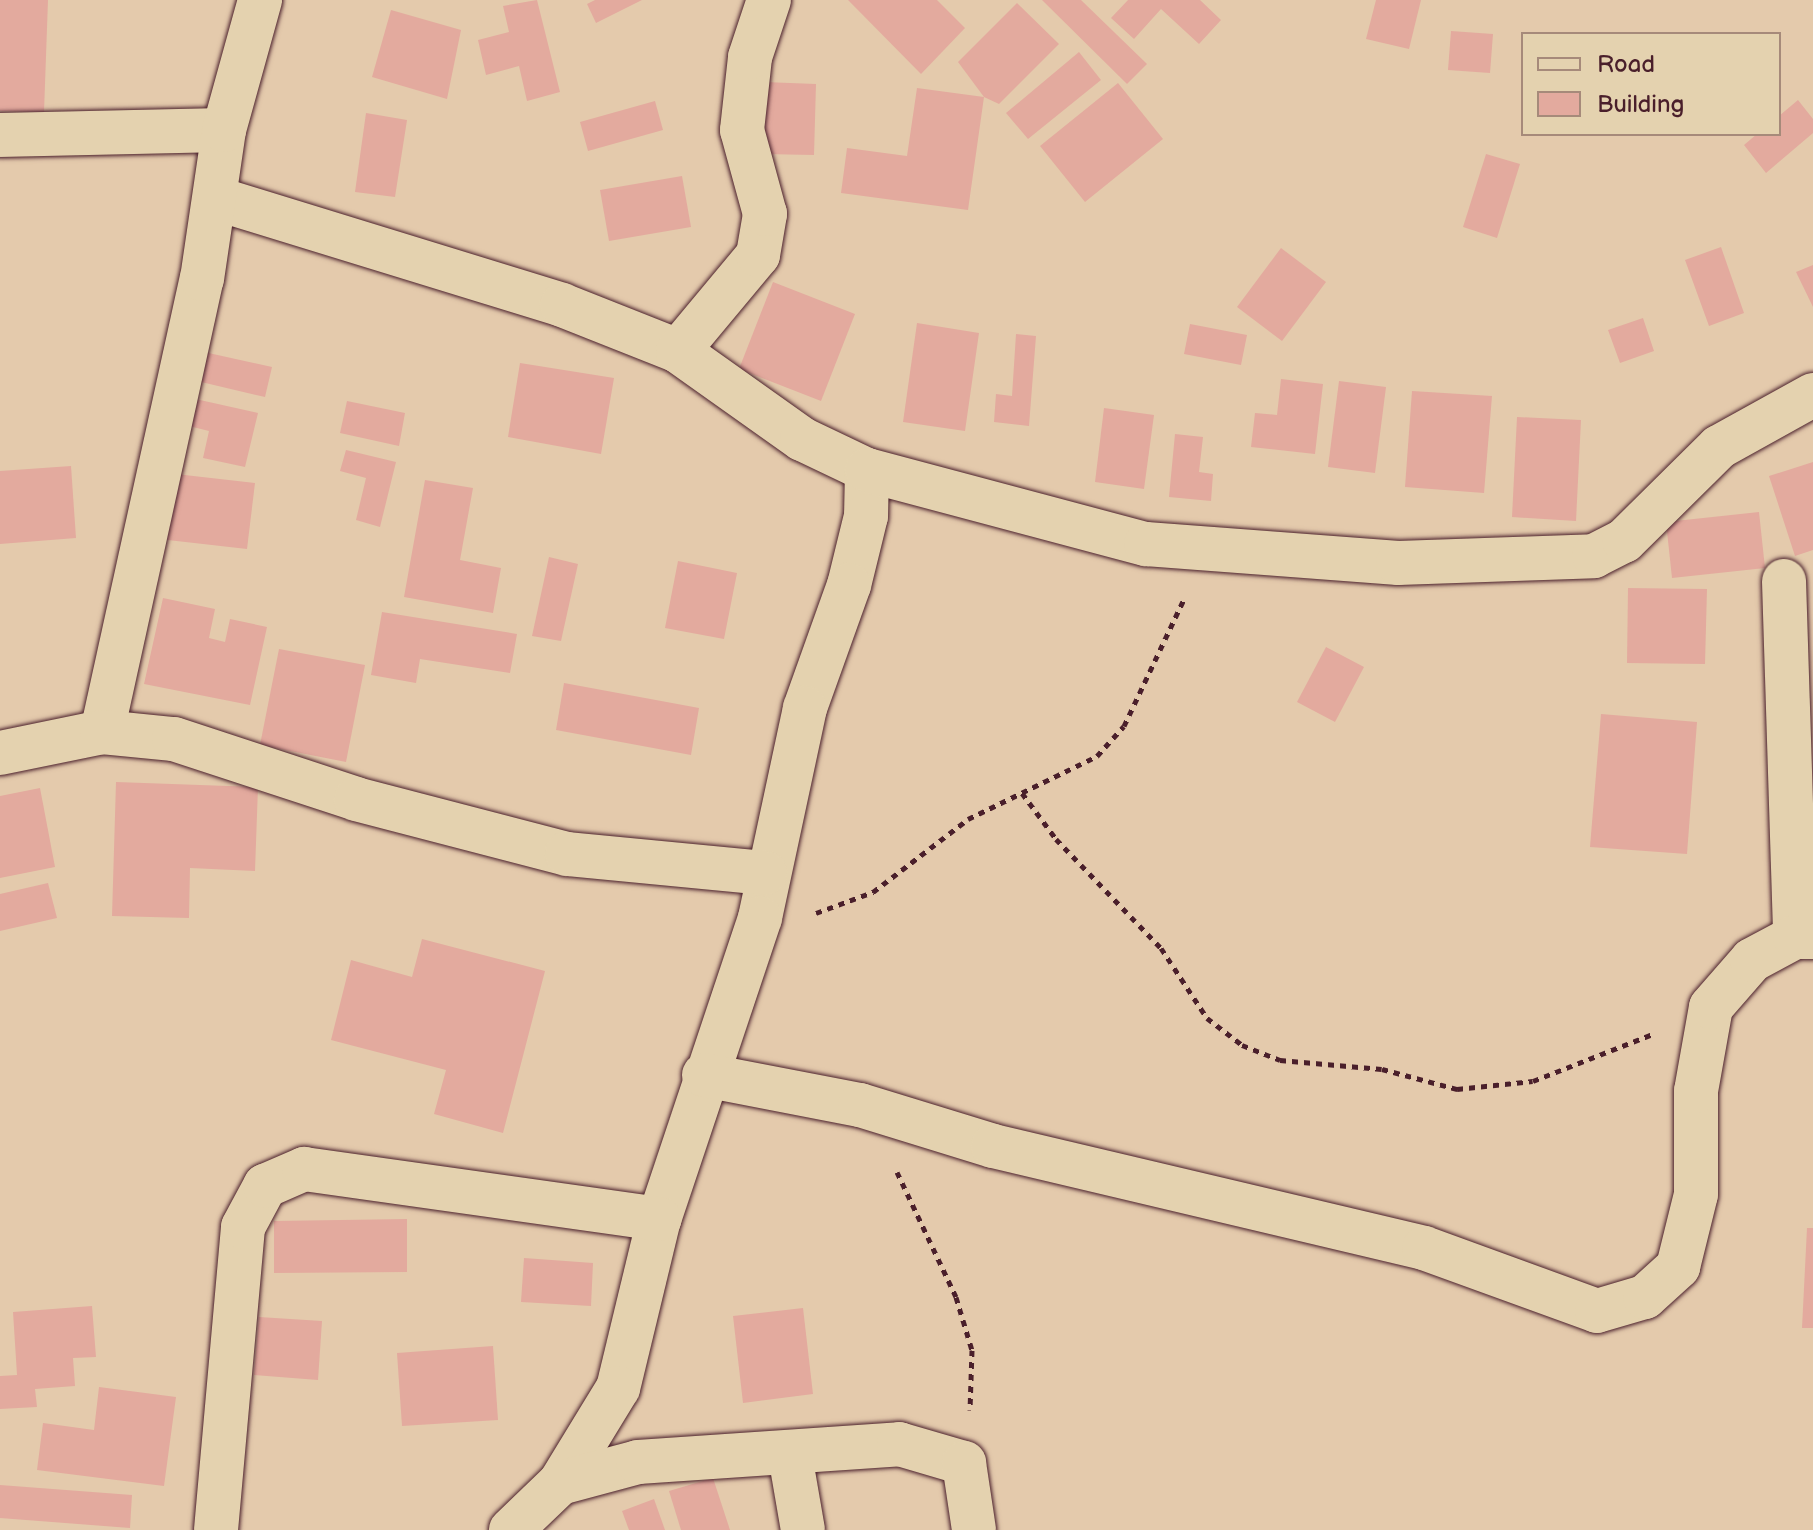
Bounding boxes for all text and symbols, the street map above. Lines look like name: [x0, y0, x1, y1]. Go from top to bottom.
legend: [1521, 32, 1781, 136]
text: Road: [1597, 50, 1655, 79]
text: Building: [1597, 90, 1684, 119]

